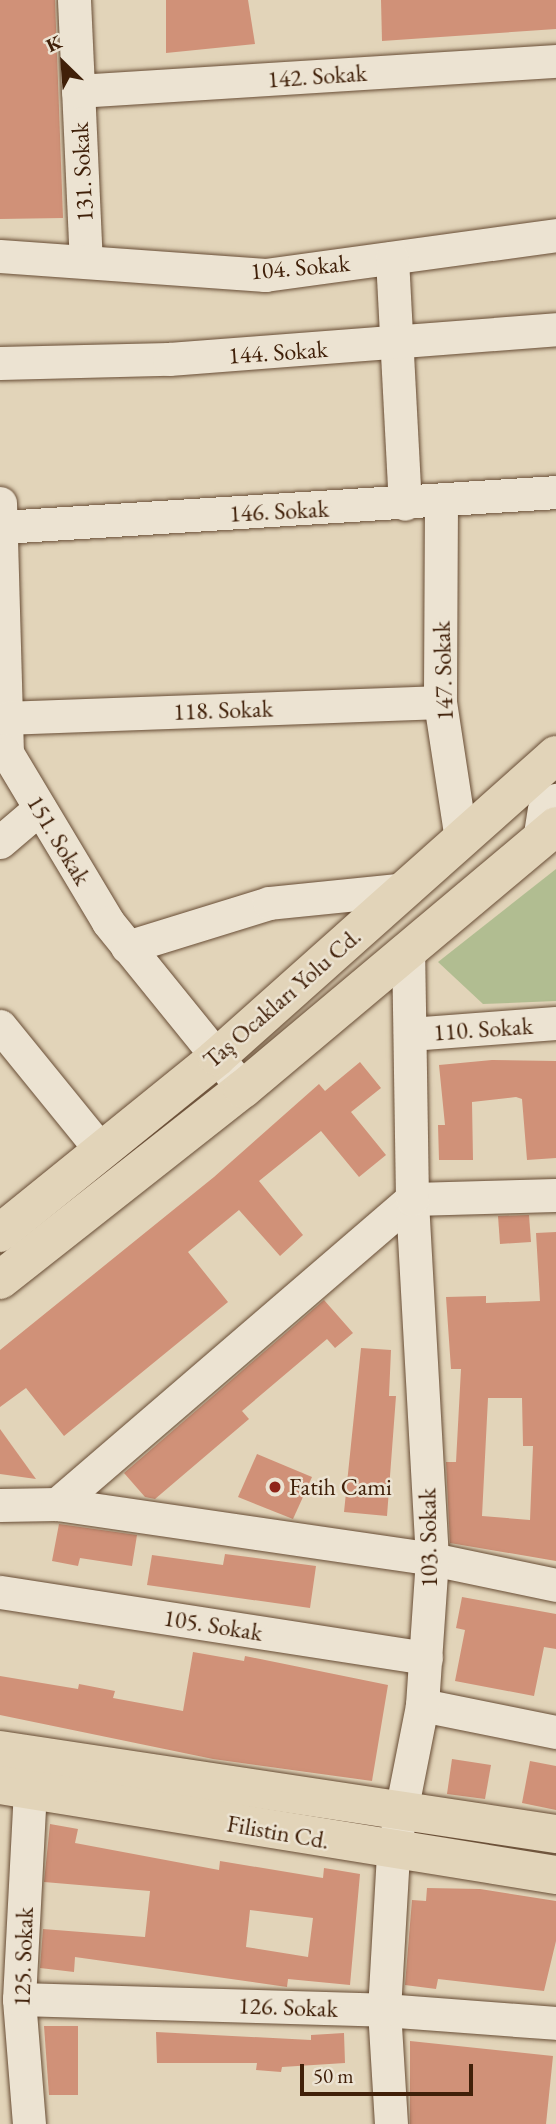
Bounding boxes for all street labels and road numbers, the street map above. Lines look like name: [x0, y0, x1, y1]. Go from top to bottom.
street label: 142. Sokak: [266, 58, 368, 94]
street label: 131. Sokak: [65, 121, 99, 223]
street label: 104. Sokak: [249, 248, 351, 286]
street label: 144. Sokak: [227, 334, 329, 370]
street label: 146. Sokak: [228, 494, 330, 528]
street label: 147. Sokak: [427, 621, 459, 721]
street label: 118. Sokak: [173, 694, 273, 726]
street label: 151. Sokak: [21, 790, 97, 890]
street label: Taş Ocakları Yolu Cd.: [197, 922, 367, 1074]
street label: 110. Sokak: [432, 1011, 534, 1047]
street label: 103. Sokak: [413, 1488, 443, 1588]
street label: 105. Sokak: [162, 1603, 264, 1647]
street label: Filistin Cd.: [225, 1809, 331, 1855]
street label: 125. Sokak: [7, 1907, 39, 2007]
street label: 126. Sokak: [238, 1991, 338, 2023]

